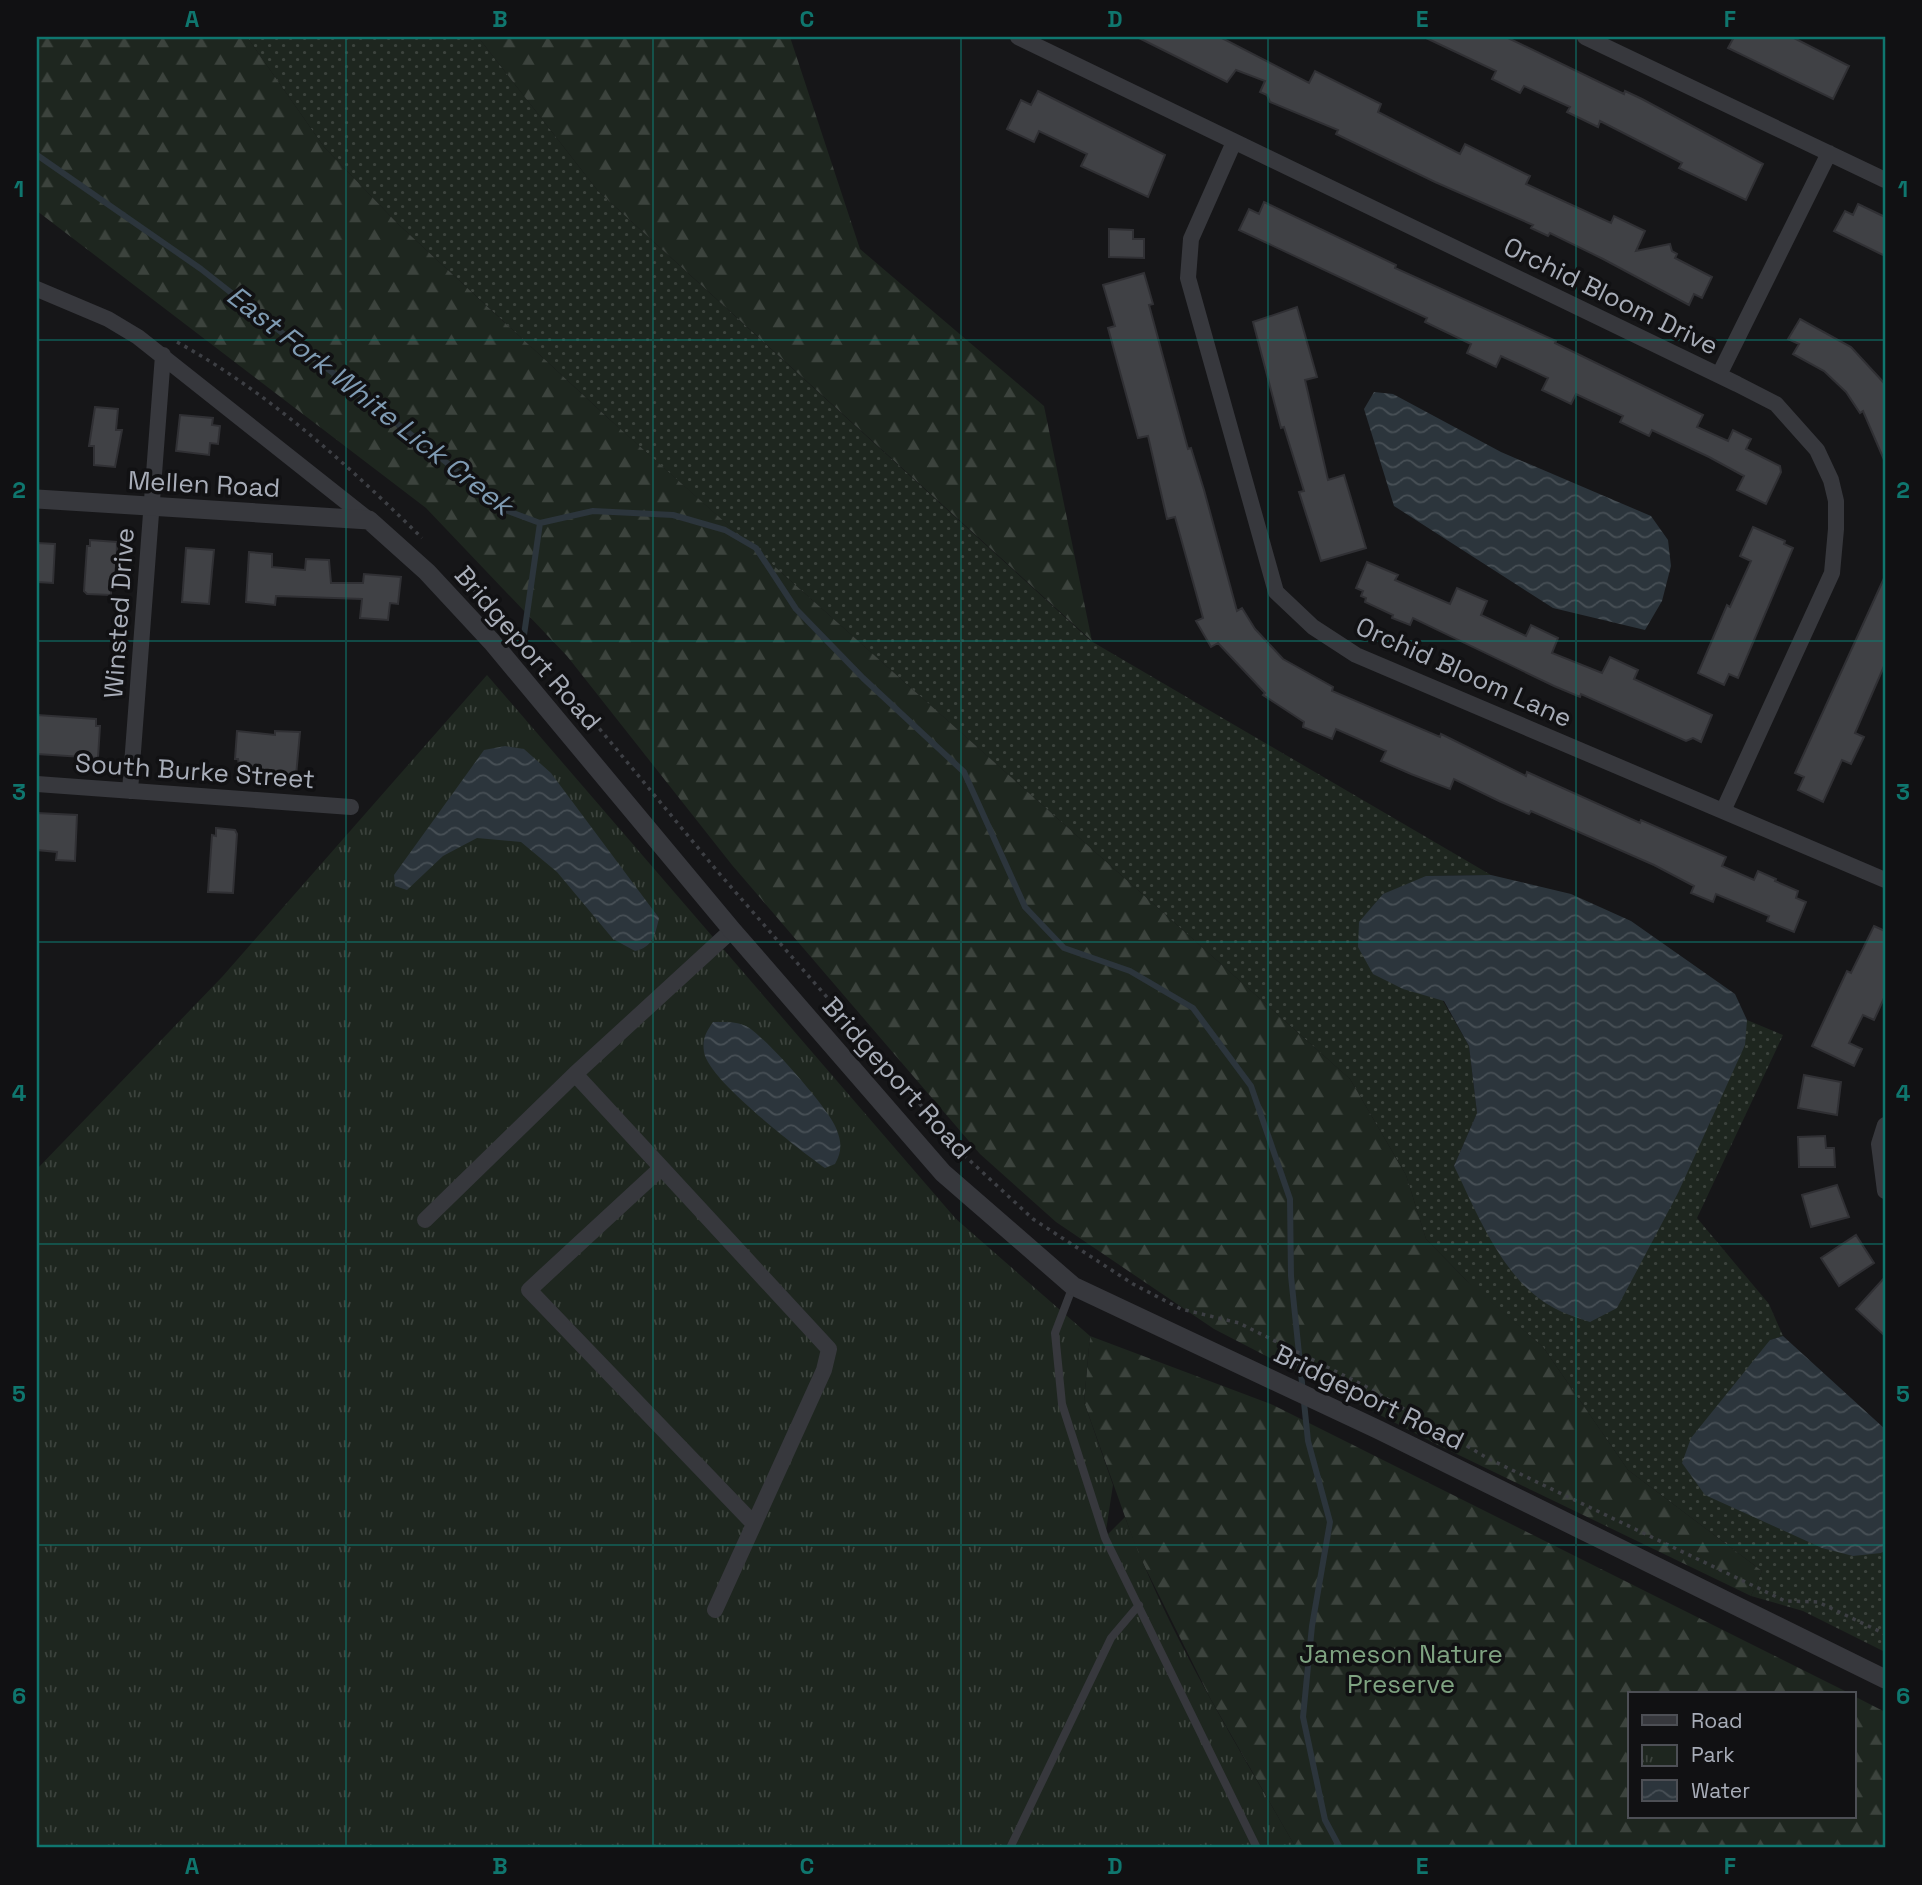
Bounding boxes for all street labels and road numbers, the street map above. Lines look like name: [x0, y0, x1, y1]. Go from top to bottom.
street label: Orchid Bloom Drive: [1498, 229, 1724, 363]
street label: Mellen Road: [127, 463, 281, 505]
street label: Winsted Drive: [96, 526, 142, 700]
street label: Bridgeport Road: [447, 559, 609, 737]
street label: Orchid Bloom Lane: [1351, 609, 1577, 735]
street label: South Burke Street: [74, 746, 316, 796]
street label: Bridgeport Road: [815, 990, 979, 1166]
street label: Bridgeport Road: [1268, 1336, 1470, 1458]

